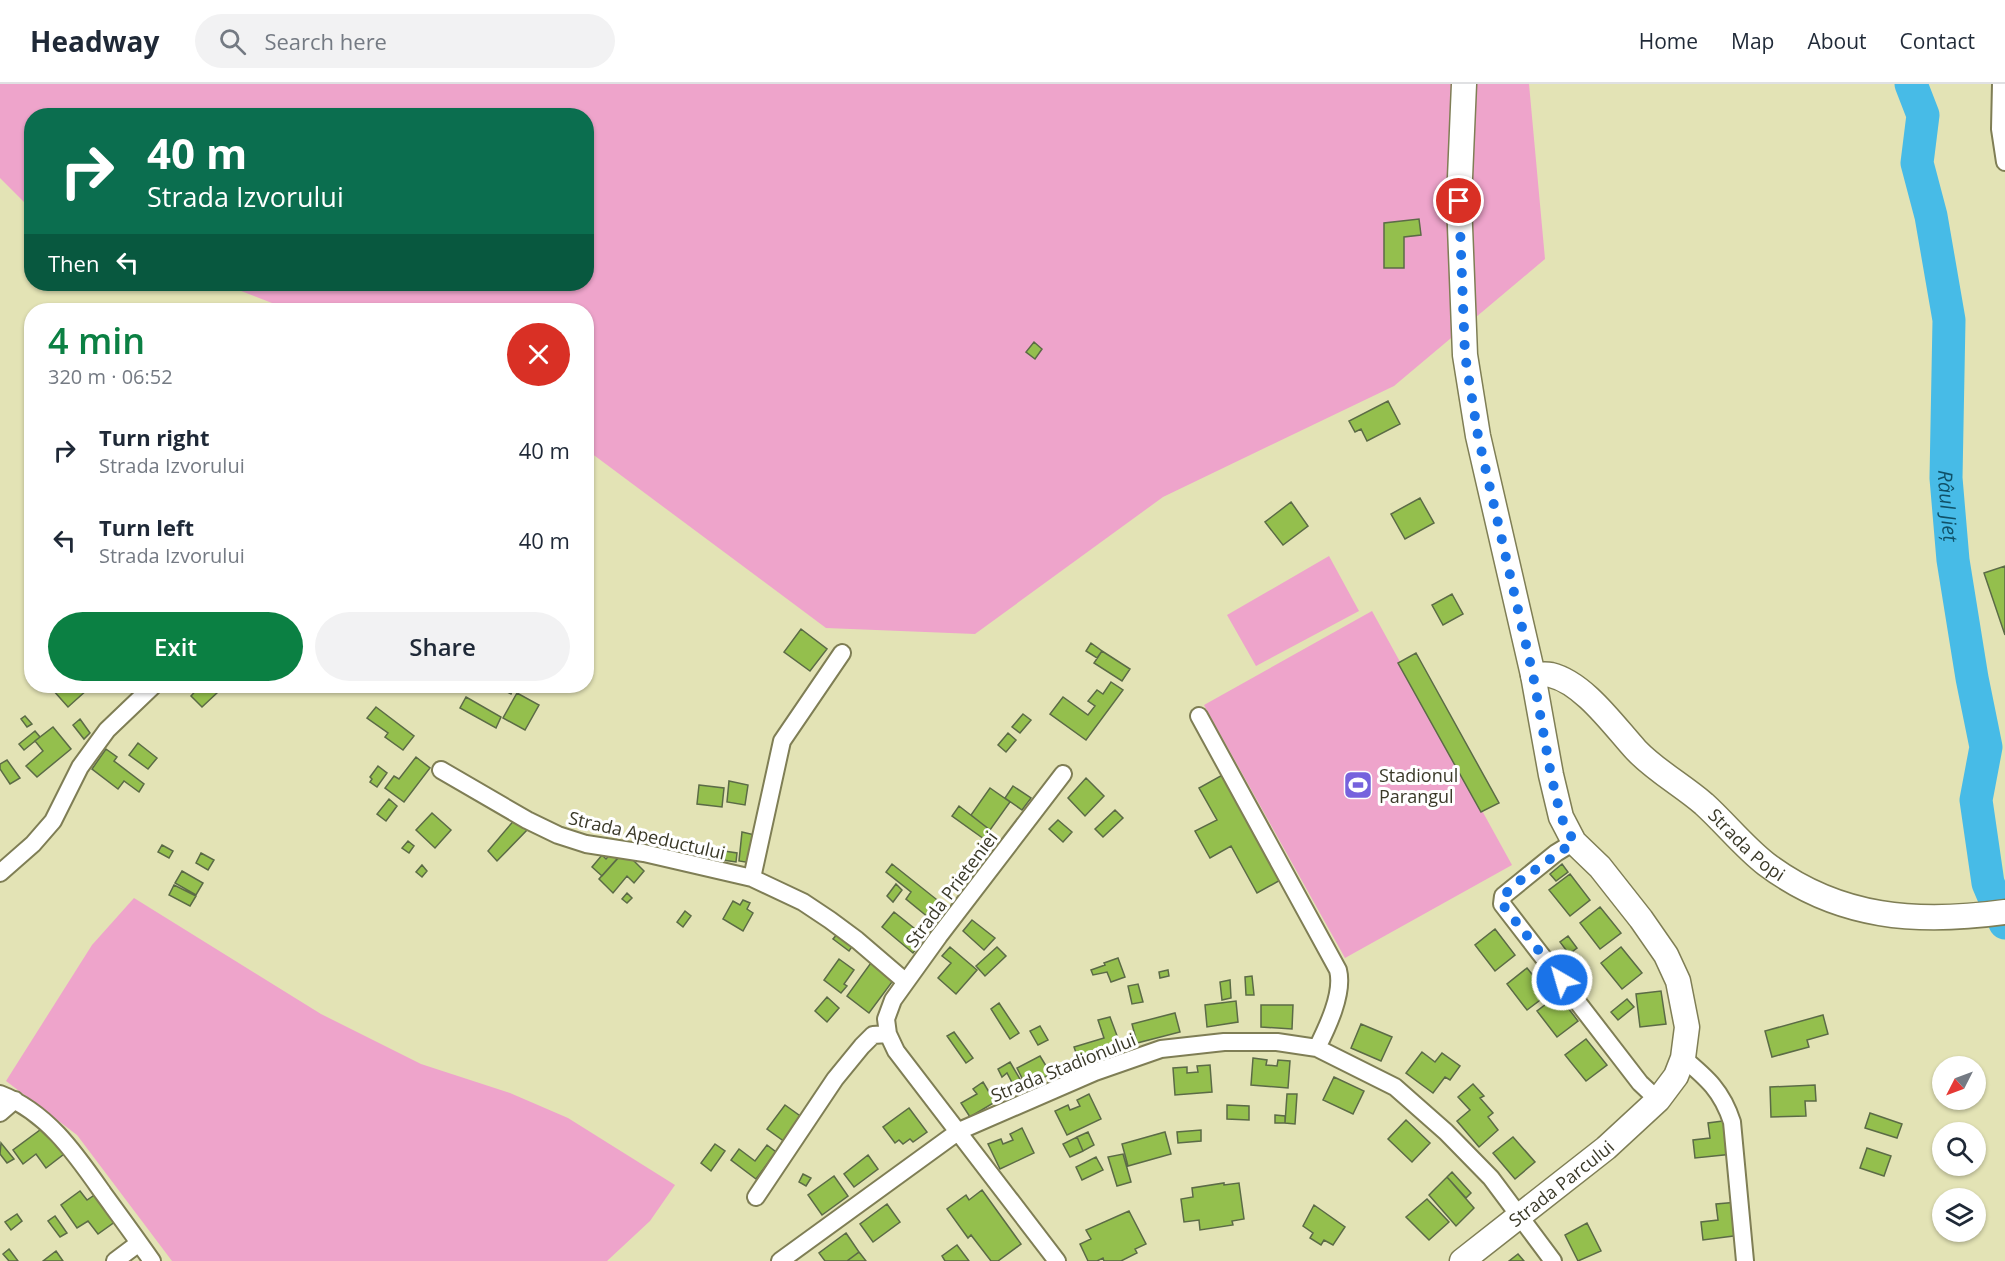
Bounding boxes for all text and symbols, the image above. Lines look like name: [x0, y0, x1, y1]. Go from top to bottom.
search box: [195, 14, 615, 68]
text: Headway: [30, 22, 159, 60]
icon: search: [216, 25, 249, 58]
text: Search here: [264, 26, 387, 56]
text: Home: [1639, 27, 1698, 55]
text: Map: [1731, 27, 1774, 55]
text: About: [1807, 27, 1867, 55]
text: Contact: [1900, 27, 1975, 55]
text: 40 m: [147, 124, 247, 181]
icon: right: [48, 132, 126, 210]
pin: [1433, 175, 1484, 226]
text: Strada Izvorului: [147, 178, 344, 215]
icon: arrive: [1442, 184, 1475, 217]
icon: left: [111, 246, 144, 279]
text: Then: [48, 248, 99, 278]
text: 4 min: [48, 316, 145, 365]
button: close: [507, 323, 570, 386]
text: 320 m · 06:52: [48, 363, 173, 390]
text: Turn right: [99, 422, 210, 452]
icon: right: [48, 434, 81, 467]
text: 40 m: [519, 435, 570, 465]
text: Strada Izvorului: [99, 452, 245, 479]
water label: Râul Jieț: [1932, 470, 1965, 544]
text: Turn left: [99, 512, 194, 542]
icon: left: [48, 524, 81, 557]
text: 40 m: [519, 525, 570, 555]
text: Strada Izvorului: [99, 542, 245, 569]
button: Exit: [48, 612, 303, 681]
button: Share: [315, 612, 570, 681]
place label: Stadionul Parangul: [1379, 763, 1458, 808]
sports icon: Stadionul Parangul: [1342, 769, 1374, 801]
street label: Strada Popi: [1703, 803, 1790, 886]
street label: Strada Apeductului: [566, 805, 728, 865]
street label: Strada Prieteniei: [900, 826, 1002, 952]
position arrow: [1530, 948, 1594, 1012]
street label: Strada Stadionului: [987, 1027, 1139, 1107]
north arrow: [1932, 1056, 1986, 1110]
map controls: [1932, 1056, 1986, 1242]
button: search: [1932, 1122, 1986, 1176]
street label: Strada Parcului: [1504, 1135, 1619, 1232]
button: layers: [1932, 1188, 1986, 1242]

